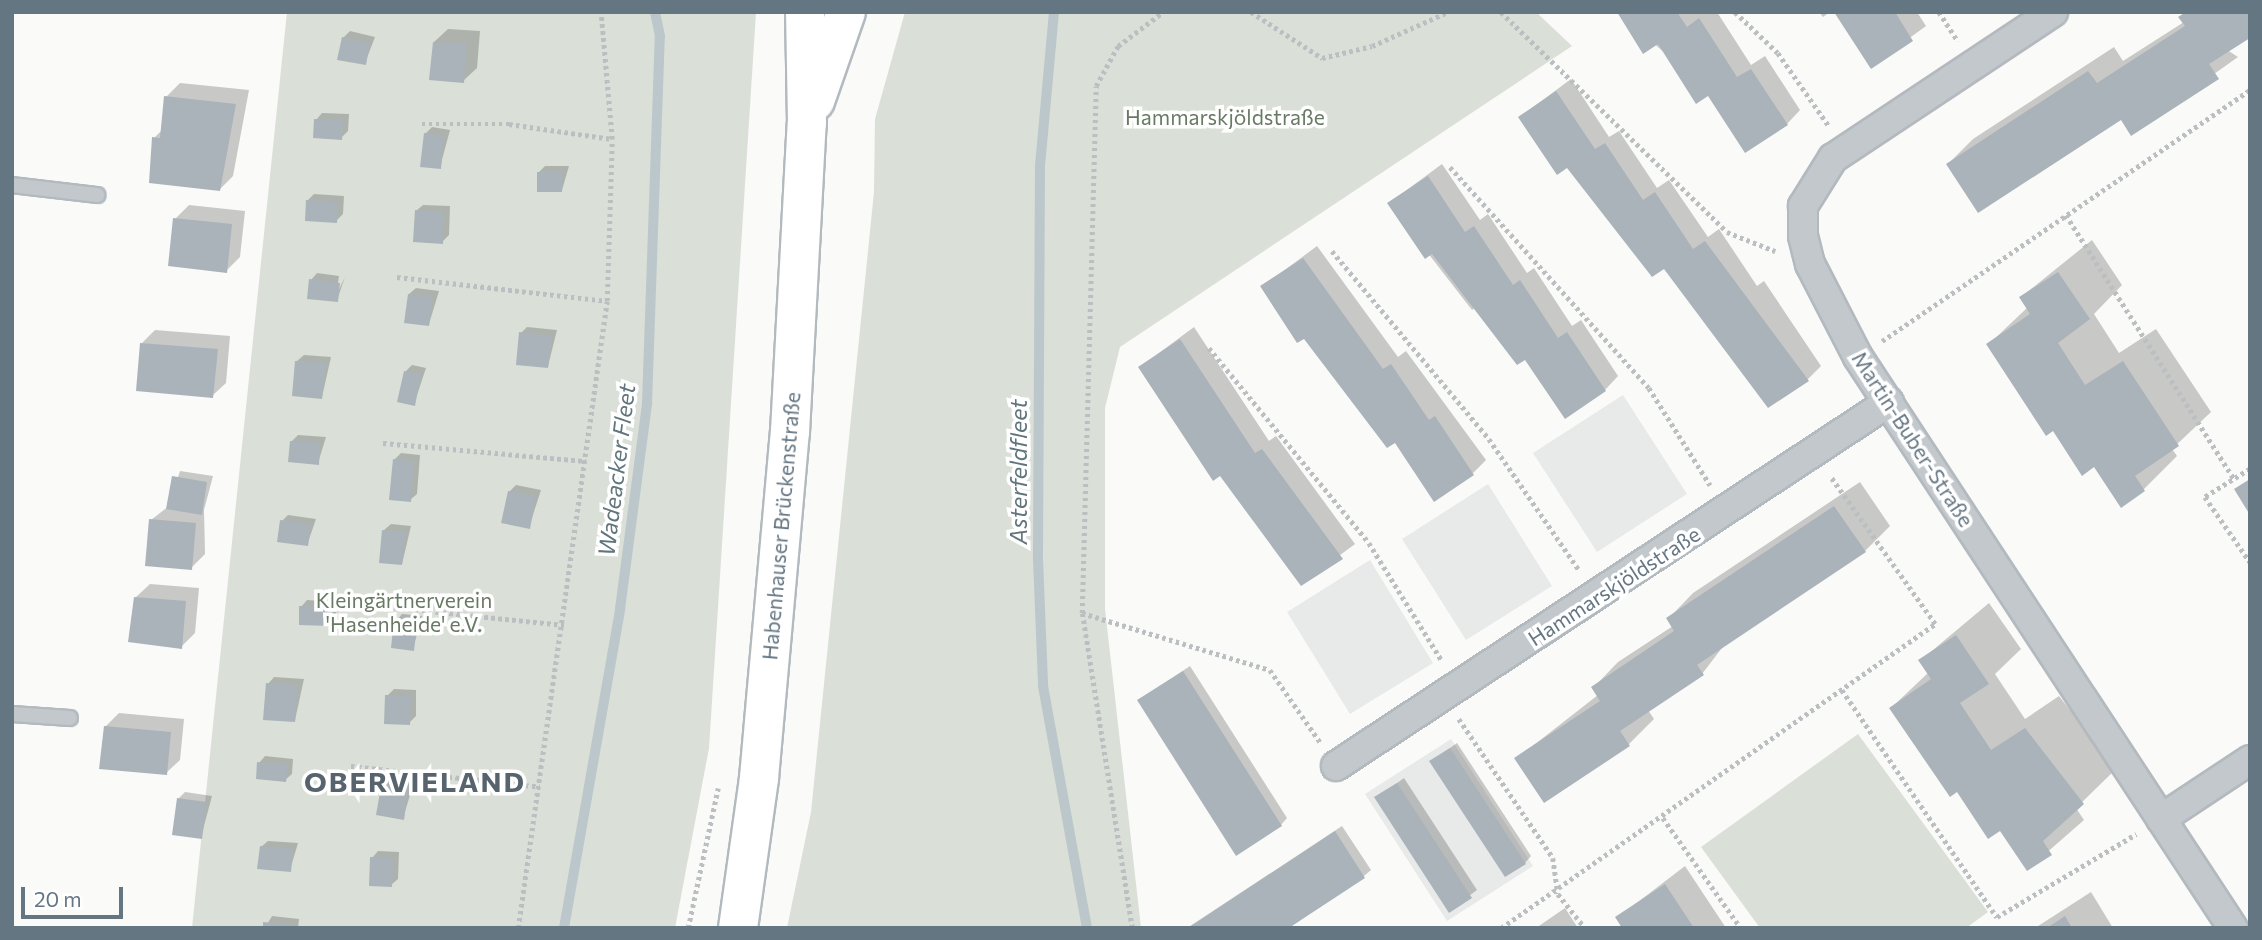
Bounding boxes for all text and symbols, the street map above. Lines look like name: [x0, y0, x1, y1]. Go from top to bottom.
park label: Hammarskjöldstraße: [1125, 104, 1325, 130]
street label: Martin-Buber-Straße: [1847, 347, 1979, 531]
water label: Wadeacker Fleet: [592, 382, 640, 558]
street label: Habenhauser Brückenstraße: [757, 391, 805, 661]
water label: Asterfeldfleet: [1004, 399, 1032, 545]
street label: Hammarskjöldstraße: [1523, 521, 1705, 651]
park label: Kleingärtnerverein 'Hasenheide' e.V.: [316, 587, 492, 637]
district label: OBERVIELAND: [305, 764, 525, 798]
scale bar: [24, 874, 126, 918]
text: 20 m: [34, 886, 82, 911]

